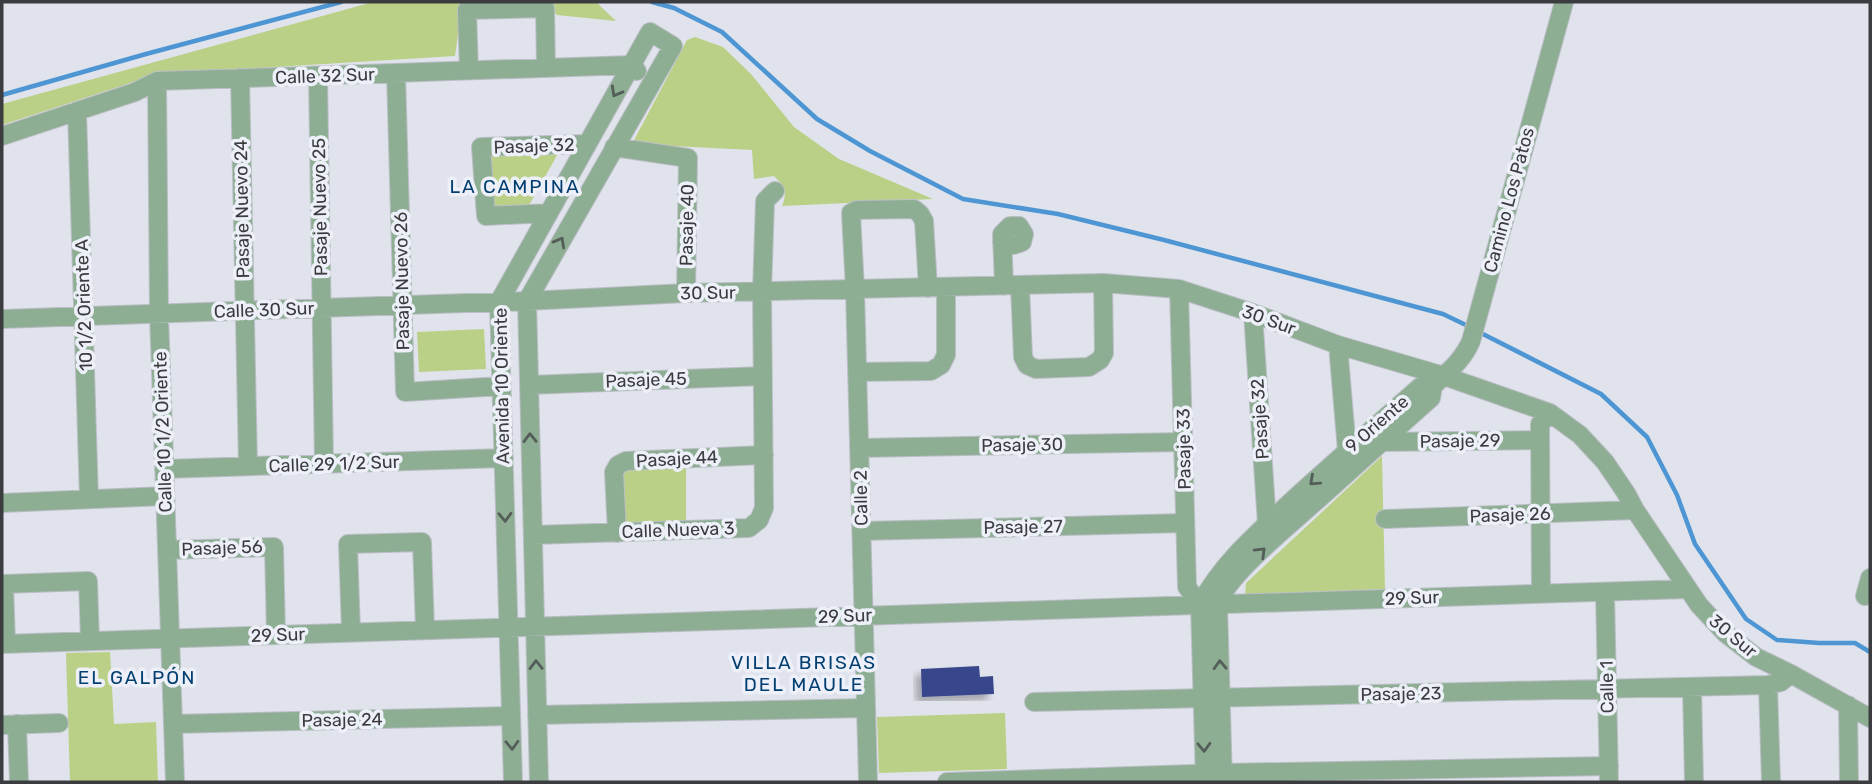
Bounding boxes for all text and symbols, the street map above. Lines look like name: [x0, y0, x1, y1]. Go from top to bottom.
street label: Calle 32 Sur: [275, 63, 375, 89]
one-way arrow: [611, 84, 624, 97]
street label: Camino Los Patos: [1479, 125, 1539, 275]
street label: Pasaje 32: [493, 134, 575, 158]
street label: Pasaje Nuevo 25: [308, 138, 332, 276]
street label: Pasaje Nuevo 24: [230, 139, 254, 279]
district label: LA CAMPINA: [449, 175, 581, 198]
street label: Pasaje 40: [675, 184, 699, 266]
street label: Pasaje Nuevo 26: [390, 211, 414, 350]
one-way arrow: [552, 236, 565, 249]
street label: 10 1/2 Oriente A: [71, 239, 97, 371]
street label: 30 Sur: [680, 282, 736, 304]
street label: Calle 30 Sur: [213, 297, 315, 323]
street label: 30 Sur: [1239, 300, 1299, 340]
street label: Avenida 10 Oriente: [490, 308, 514, 464]
street label: Calle 10 1/2 Oriente: [149, 351, 177, 513]
street label: Pasaje 45: [605, 368, 687, 392]
street label: Pasaje 32: [1246, 378, 1274, 460]
street label: 9 Oriente: [1341, 391, 1413, 457]
street label: Pasaje 33: [1172, 408, 1196, 490]
street label: Pasaje 29: [1419, 429, 1501, 453]
one-way arrow: [522, 432, 538, 442]
street label: Pasaje 30: [981, 433, 1063, 457]
street label: Pasaje 44: [635, 446, 719, 472]
street label: Calle 29 1/2 Sur: [268, 451, 400, 477]
street label: Calle 2: [850, 470, 872, 526]
one-way arrow: [1309, 472, 1322, 485]
street label: Pasaje 26: [1469, 503, 1551, 527]
one-way arrow: [498, 512, 513, 523]
street label: Pasaje 27: [983, 515, 1063, 539]
street label: Calle Nueva 3: [621, 517, 735, 543]
street label: Pasaje 56: [181, 536, 263, 560]
one-way arrow: [1253, 548, 1265, 560]
street label: 29 Sur: [1384, 586, 1440, 610]
street label: 29 Sur: [817, 604, 873, 628]
street label: 30 Sur: [1705, 610, 1761, 662]
street label: 29 Sur: [250, 623, 306, 647]
district label: VILLA BRISAS DEL MAULE: [731, 651, 877, 696]
one-way arrow: [528, 659, 544, 670]
one-way arrow: [1212, 659, 1228, 670]
street label: Calle 1: [1596, 660, 1618, 714]
district label: EL GALPÓN: [78, 666, 196, 689]
street label: Pasaje 23: [1360, 682, 1442, 706]
street label: Pasaje 24: [301, 708, 383, 732]
one-way arrow: [504, 740, 520, 751]
one-way arrow: [1197, 741, 1212, 752]

